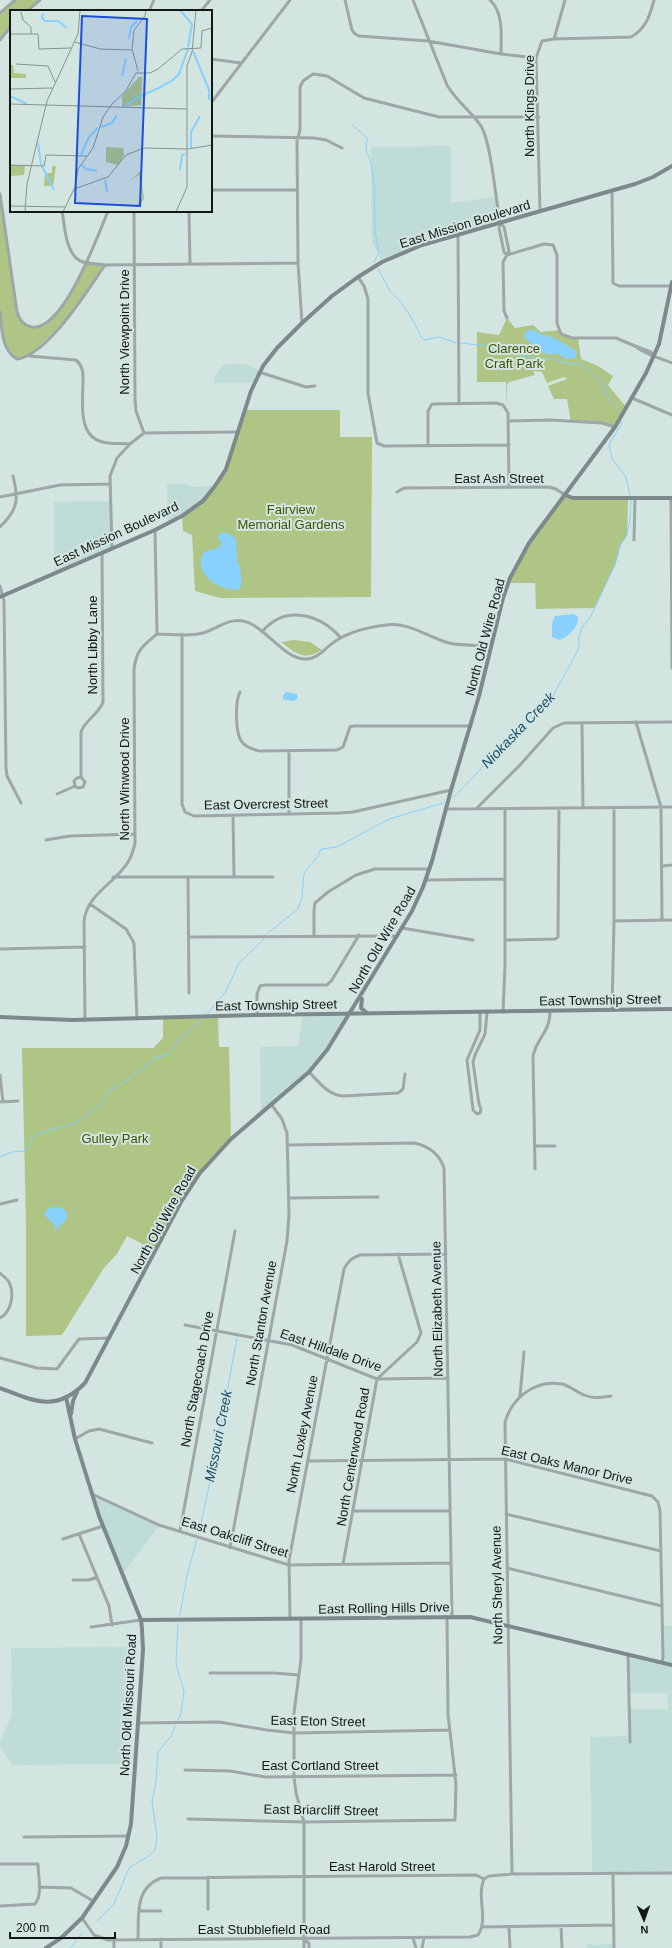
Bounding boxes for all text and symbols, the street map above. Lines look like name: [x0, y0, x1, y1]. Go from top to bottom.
inset map: [10, 10, 212, 212]
street label: North Kings Drive: [522, 55, 537, 157]
street label: East Mission Boulevard: [398, 197, 532, 251]
street label: North Viewpoint Drive: [117, 269, 132, 395]
park label: Clarence Craft Park: [485, 341, 544, 371]
street label: East Ash Street: [454, 471, 544, 486]
street label: East Mission Boulevard: [51, 498, 181, 570]
park label: Fairview Memorial Gardens: [238, 502, 345, 532]
street label: North Old Wire Road: [462, 577, 508, 697]
street label: North Libby Lane: [85, 595, 100, 695]
water label: Niokaska Creek: [478, 688, 559, 771]
street label: North Winwood Drive: [117, 718, 132, 840]
street label: East Overcrest Street: [204, 795, 329, 813]
street label: North Old Wire Road: [345, 884, 419, 996]
street label: East Township Street: [539, 991, 661, 1009]
street label: East Township Street: [215, 996, 337, 1014]
park label: Gulley Park: [81, 1131, 149, 1146]
street label: North Old Wire Road: [127, 1164, 199, 1276]
street label: North Elizabeth Avenue: [428, 1241, 446, 1377]
street label: North Stanton Avenue: [243, 1259, 279, 1387]
street label: North Stagecoach Drive: [178, 1310, 216, 1448]
street label: East Hilldale Drive: [278, 1326, 384, 1374]
street label: North Loxley Avenue: [283, 1374, 321, 1494]
street label: North Centerwood Road: [333, 1387, 373, 1527]
water label: Missouri Creek: [201, 1388, 235, 1483]
street label: East Oaks Manor Drive: [500, 1443, 634, 1487]
street label: East Oakcliff Street: [180, 1514, 291, 1561]
street label: North Sheryl Avenue: [488, 1525, 506, 1645]
street label: East Rolling Hills Drive: [318, 1599, 450, 1617]
street label: North Old Missouri Road: [117, 1634, 139, 1776]
street label: East Eton Street: [271, 1713, 366, 1729]
street label: East Cortland Street: [261, 1758, 379, 1773]
street label: East Briarcliff Street: [264, 1802, 379, 1819]
street label: East Harold Street: [329, 1859, 435, 1874]
north arrow: [624, 1900, 664, 1940]
scale bar: [10, 1914, 115, 1940]
text: 200 m: [16, 1921, 49, 1935]
street label: East Stubblefield Road: [198, 1922, 330, 1937]
text: N: [640, 1924, 649, 1936]

